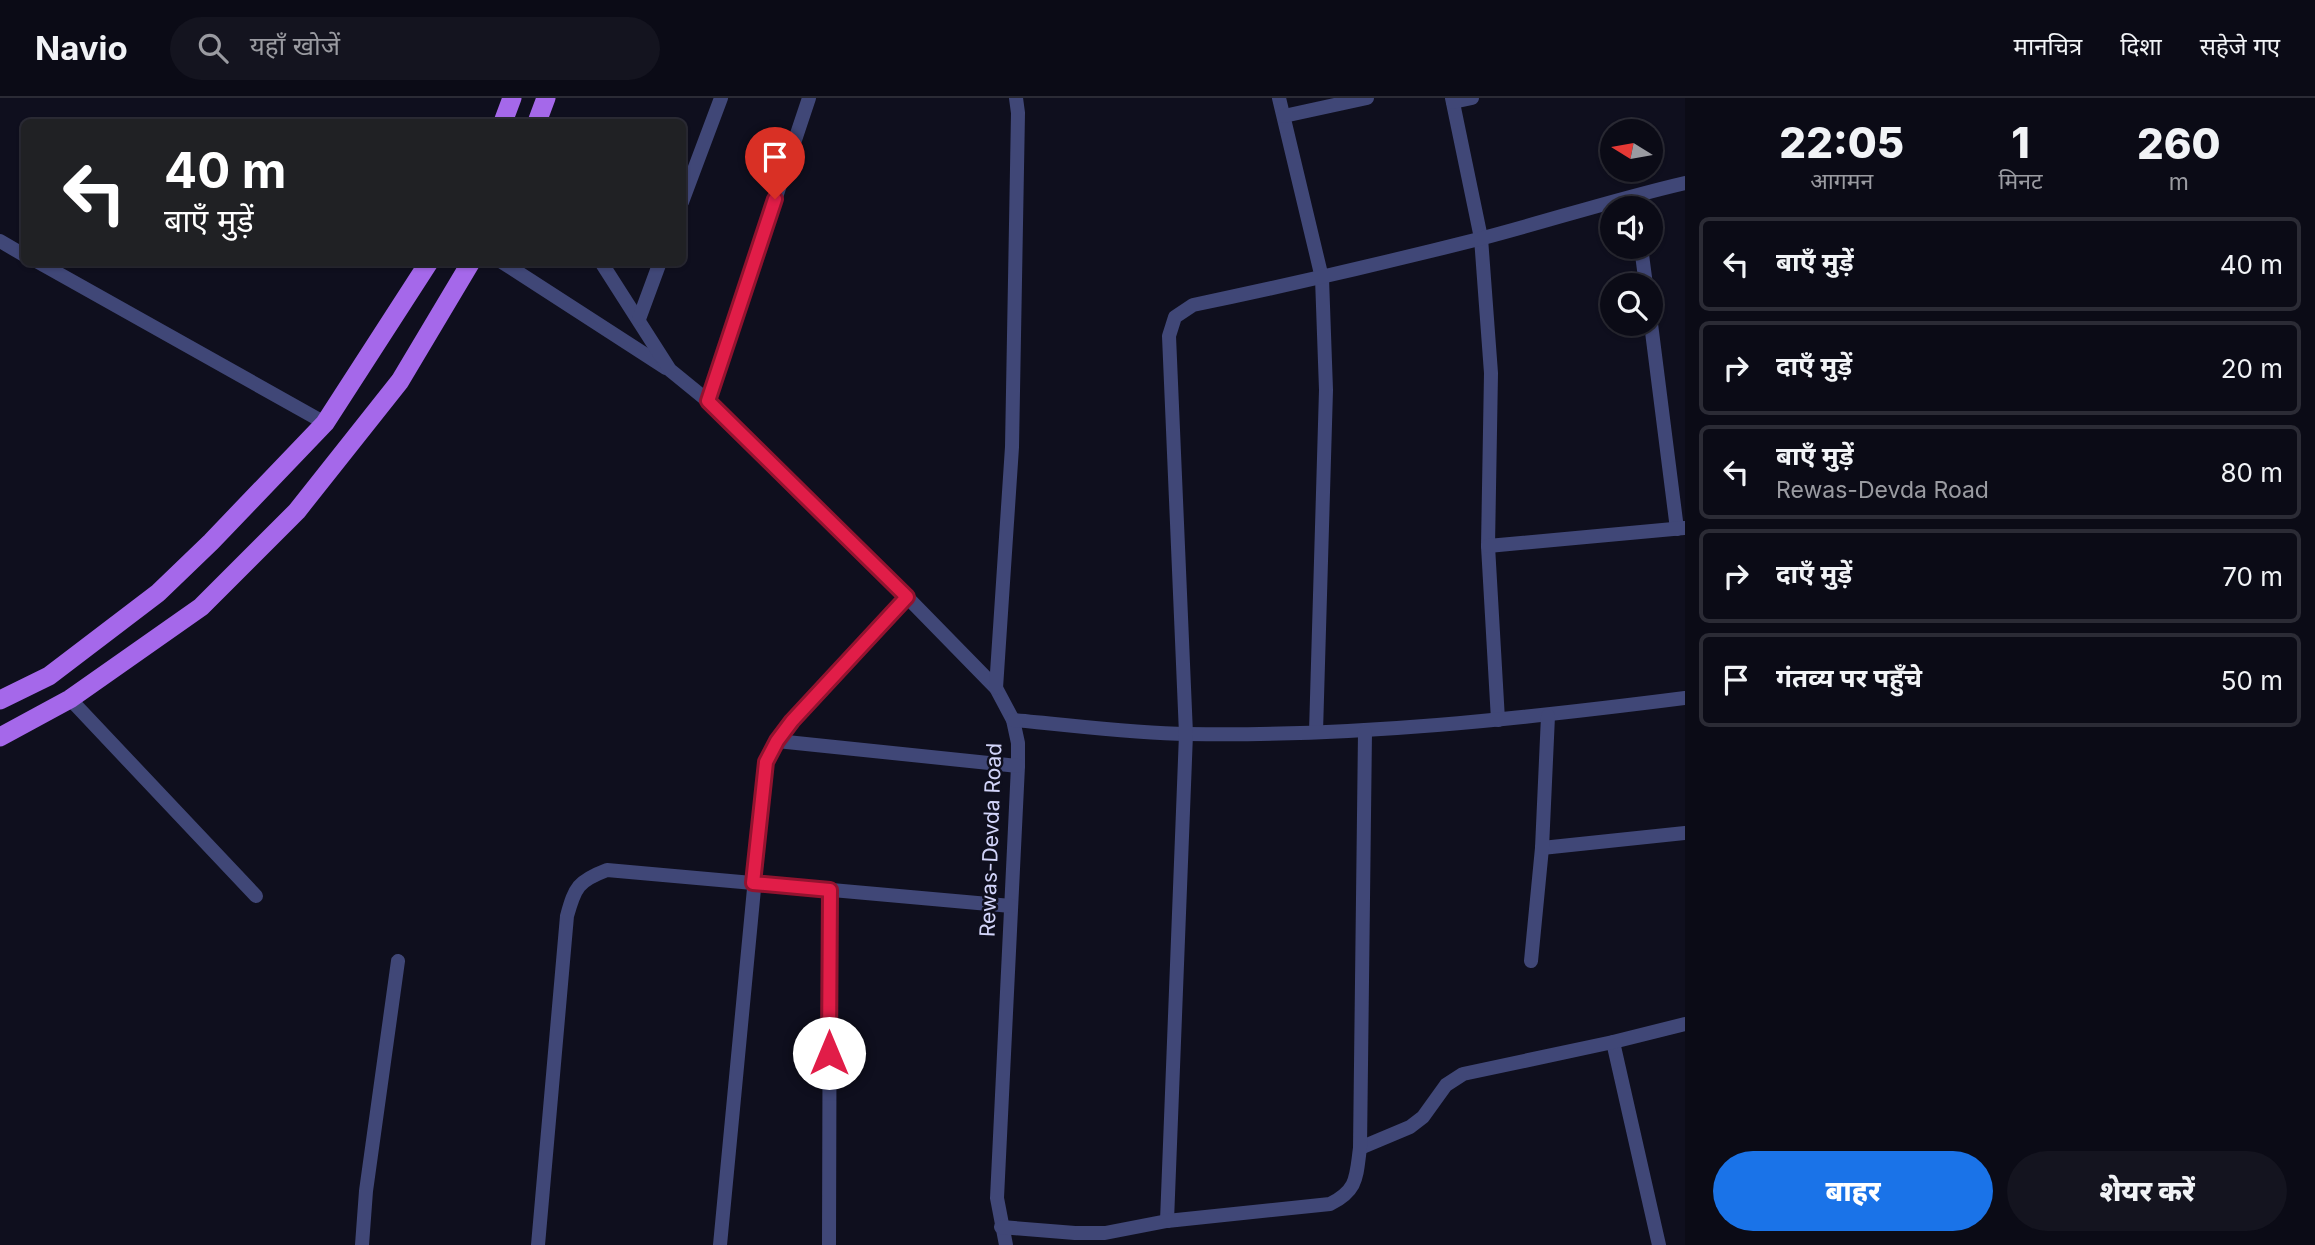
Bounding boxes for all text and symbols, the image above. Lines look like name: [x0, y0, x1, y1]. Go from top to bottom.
search box: [170, 17, 660, 80]
text: Navio: [35, 28, 128, 68]
icon: search: [194, 29, 232, 67]
text: यहाँ खोजें: [250, 30, 340, 61]
text: मानचित्र: [2014, 32, 2082, 61]
text: दिशा: [2120, 32, 2162, 61]
text: सहेजे गए: [2200, 32, 2280, 61]
text: 22:05: [1779, 117, 1904, 168]
text: 1: [2011, 117, 2030, 168]
text: 260: [2137, 118, 2221, 169]
north arrow: [1600, 119, 1662, 182]
map controls: [1600, 119, 1663, 336]
pin: [745, 127, 805, 199]
icon: arrive: [756, 138, 794, 176]
text: 40 m: [164, 141, 287, 200]
icon: left: [49, 147, 140, 238]
text: आगमन: [1810, 167, 1873, 195]
text: मिनट: [1999, 167, 2043, 195]
text: m: [2169, 168, 2189, 196]
button: sound: [1600, 196, 1663, 259]
text: बाएँ मुड़ें: [164, 201, 254, 240]
icon: left: [1717, 245, 1755, 283]
text: बाएँ मुड़ें: [1776, 246, 1853, 277]
text: 40 m: [2220, 249, 2283, 280]
button: search: [1600, 273, 1663, 336]
icon: right: [1717, 349, 1755, 387]
text: दाएँ मुड़ें: [1776, 350, 1852, 381]
text: 20 m: [2221, 353, 2283, 384]
text: बाएँ मुड़ें: [1776, 440, 1853, 471]
icon: left: [1717, 453, 1755, 491]
text: 80 m: [2220, 457, 2283, 488]
text: Rewas-Devda Road: [1776, 476, 1989, 504]
icon: right: [1717, 557, 1755, 595]
text: दाएँ मुड़ें: [1776, 558, 1852, 589]
text: 70 m: [2222, 561, 2283, 592]
icon: arrive: [1717, 661, 1755, 699]
text: गंतव्य पर पहुँचे: [1776, 662, 1922, 693]
text: 50 m: [2221, 665, 2283, 696]
street label: Rewas-Devda Road: [975, 742, 1006, 938]
position arrow: [792, 1016, 866, 1090]
button: बाहर: [1713, 1151, 1993, 1231]
button: शेयर करें: [2007, 1151, 2287, 1231]

